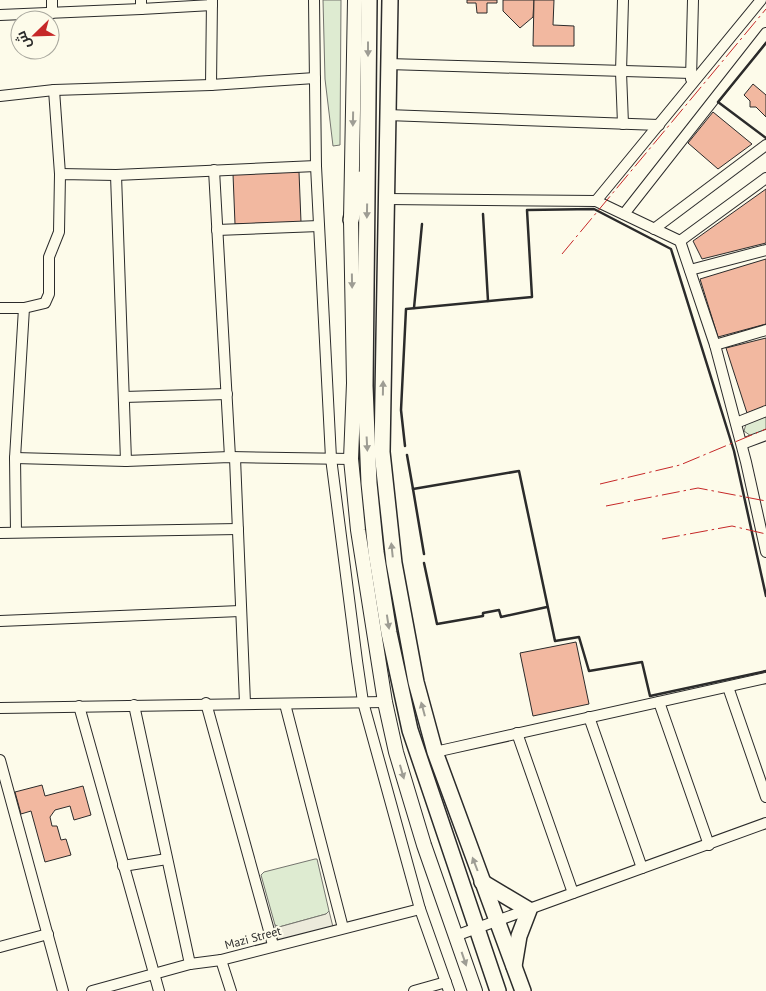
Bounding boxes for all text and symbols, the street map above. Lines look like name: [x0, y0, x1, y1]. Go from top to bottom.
north arrow: [10, 10, 60, 60]
text: ش: [11, 28, 35, 52]
one-way arrow: [364, 41, 372, 57]
one-way arrow: [349, 111, 357, 127]
one-way arrow: [363, 203, 371, 219]
one-way arrow: [348, 273, 356, 289]
one-way arrow: [379, 380, 387, 396]
one-way arrow: [364, 436, 372, 452]
one-way arrow: [388, 542, 396, 558]
one-way arrow: [384, 615, 392, 631]
one-way arrow: [419, 702, 427, 717]
one-way arrow: [398, 764, 406, 779]
one-way arrow: [471, 856, 478, 871]
street label: Mazi Street: [223, 923, 283, 952]
one-way arrow: [460, 952, 468, 967]

